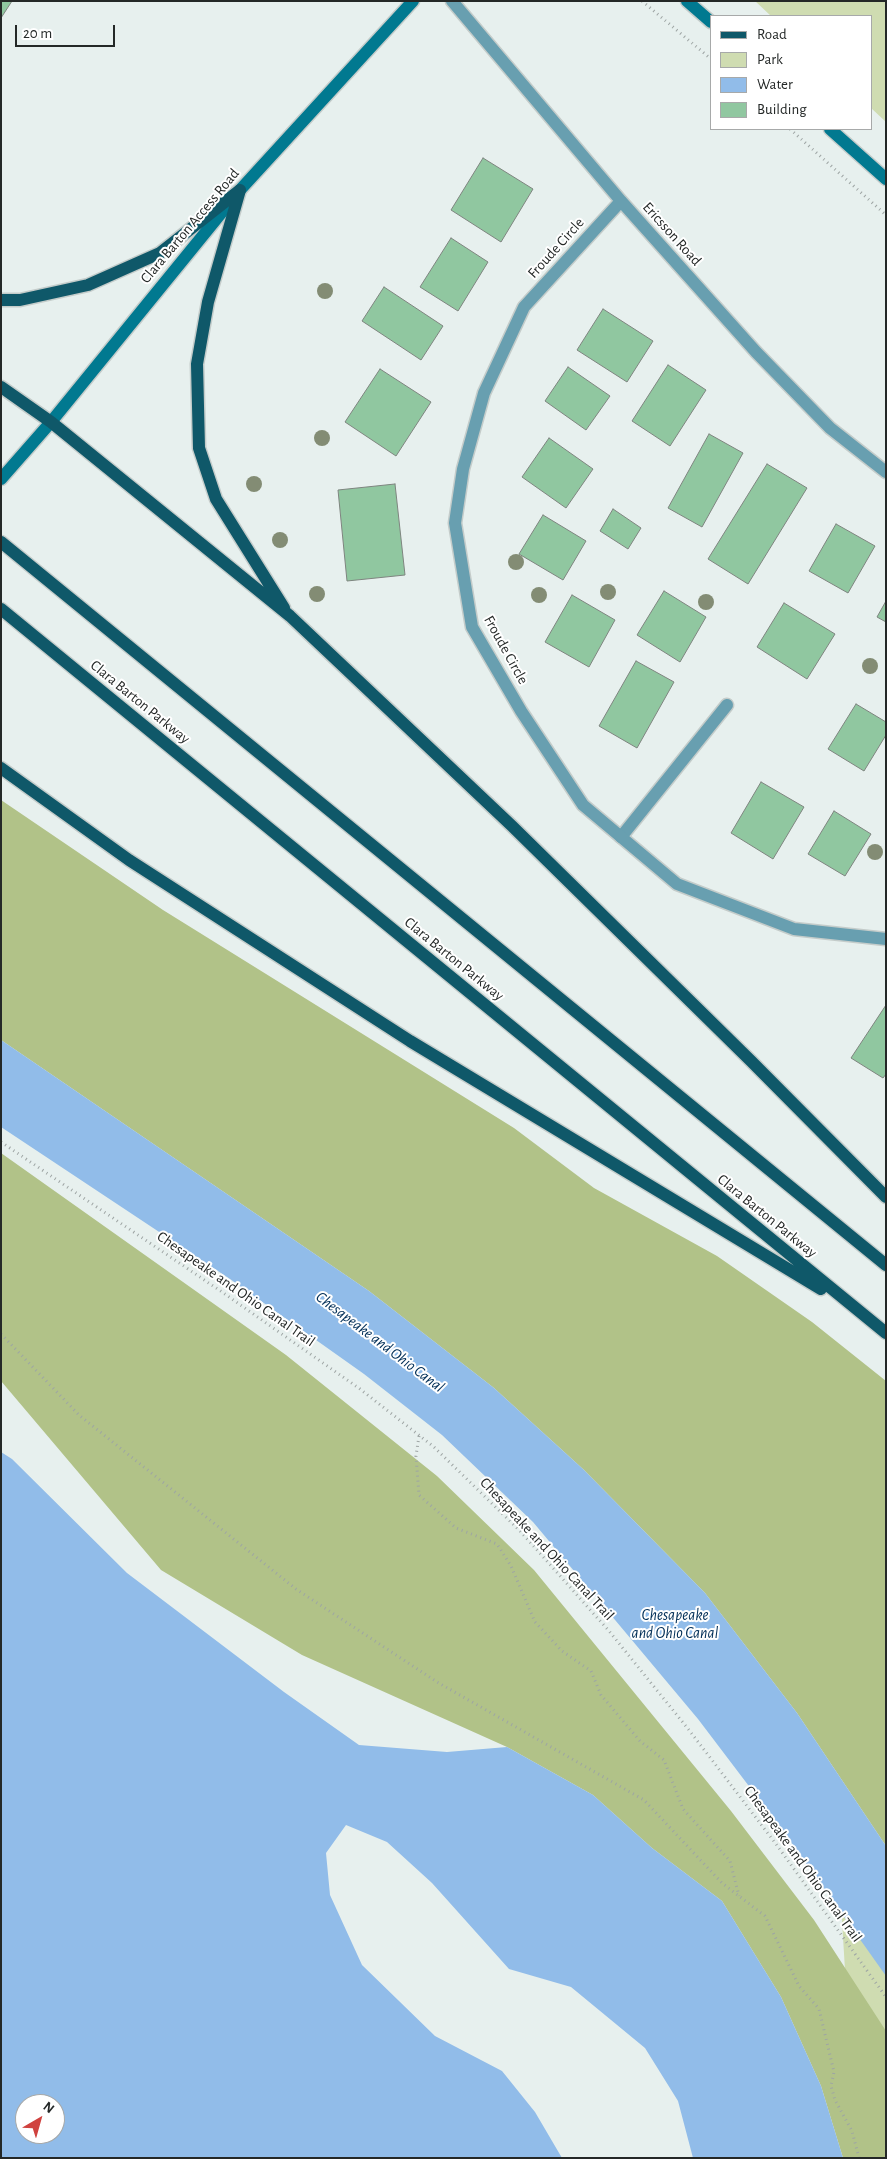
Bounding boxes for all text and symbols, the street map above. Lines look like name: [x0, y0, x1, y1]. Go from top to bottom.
scale bar: [18, 15, 118, 47]
legend: [710, 15, 872, 130]
text: 20 m: [23, 26, 52, 41]
text: Road: [757, 27, 787, 42]
text: Park: [757, 52, 783, 67]
text: Water: [757, 77, 793, 92]
text: Building: [757, 102, 807, 117]
street label: Clara Barton Access Road: [137, 165, 243, 287]
street label: Ericsson Road: [639, 198, 705, 270]
street label: Froude Circle: [524, 214, 588, 282]
street label: Froude Circle: [480, 613, 532, 687]
street label: Clara Barton Parkway: [87, 656, 193, 748]
street label: Clara Barton Parkway: [401, 913, 507, 1005]
street label: Clara Barton Parkway: [714, 1170, 820, 1262]
street label: Chesapeake and Ohio Canal Trail: [154, 1227, 318, 1351]
water label: Chesapeake and Ohio Canal: [312, 1287, 448, 1397]
street label: Chesapeake and Ohio Canal Trail: [476, 1474, 618, 1624]
water label: Chesapeake and Ohio Canal: [632, 1605, 718, 1643]
street label: Chesapeake and Ohio Canal Trail: [740, 1782, 866, 1946]
north arrow: [15, 2094, 65, 2144]
text: N: [40, 2099, 57, 2116]

